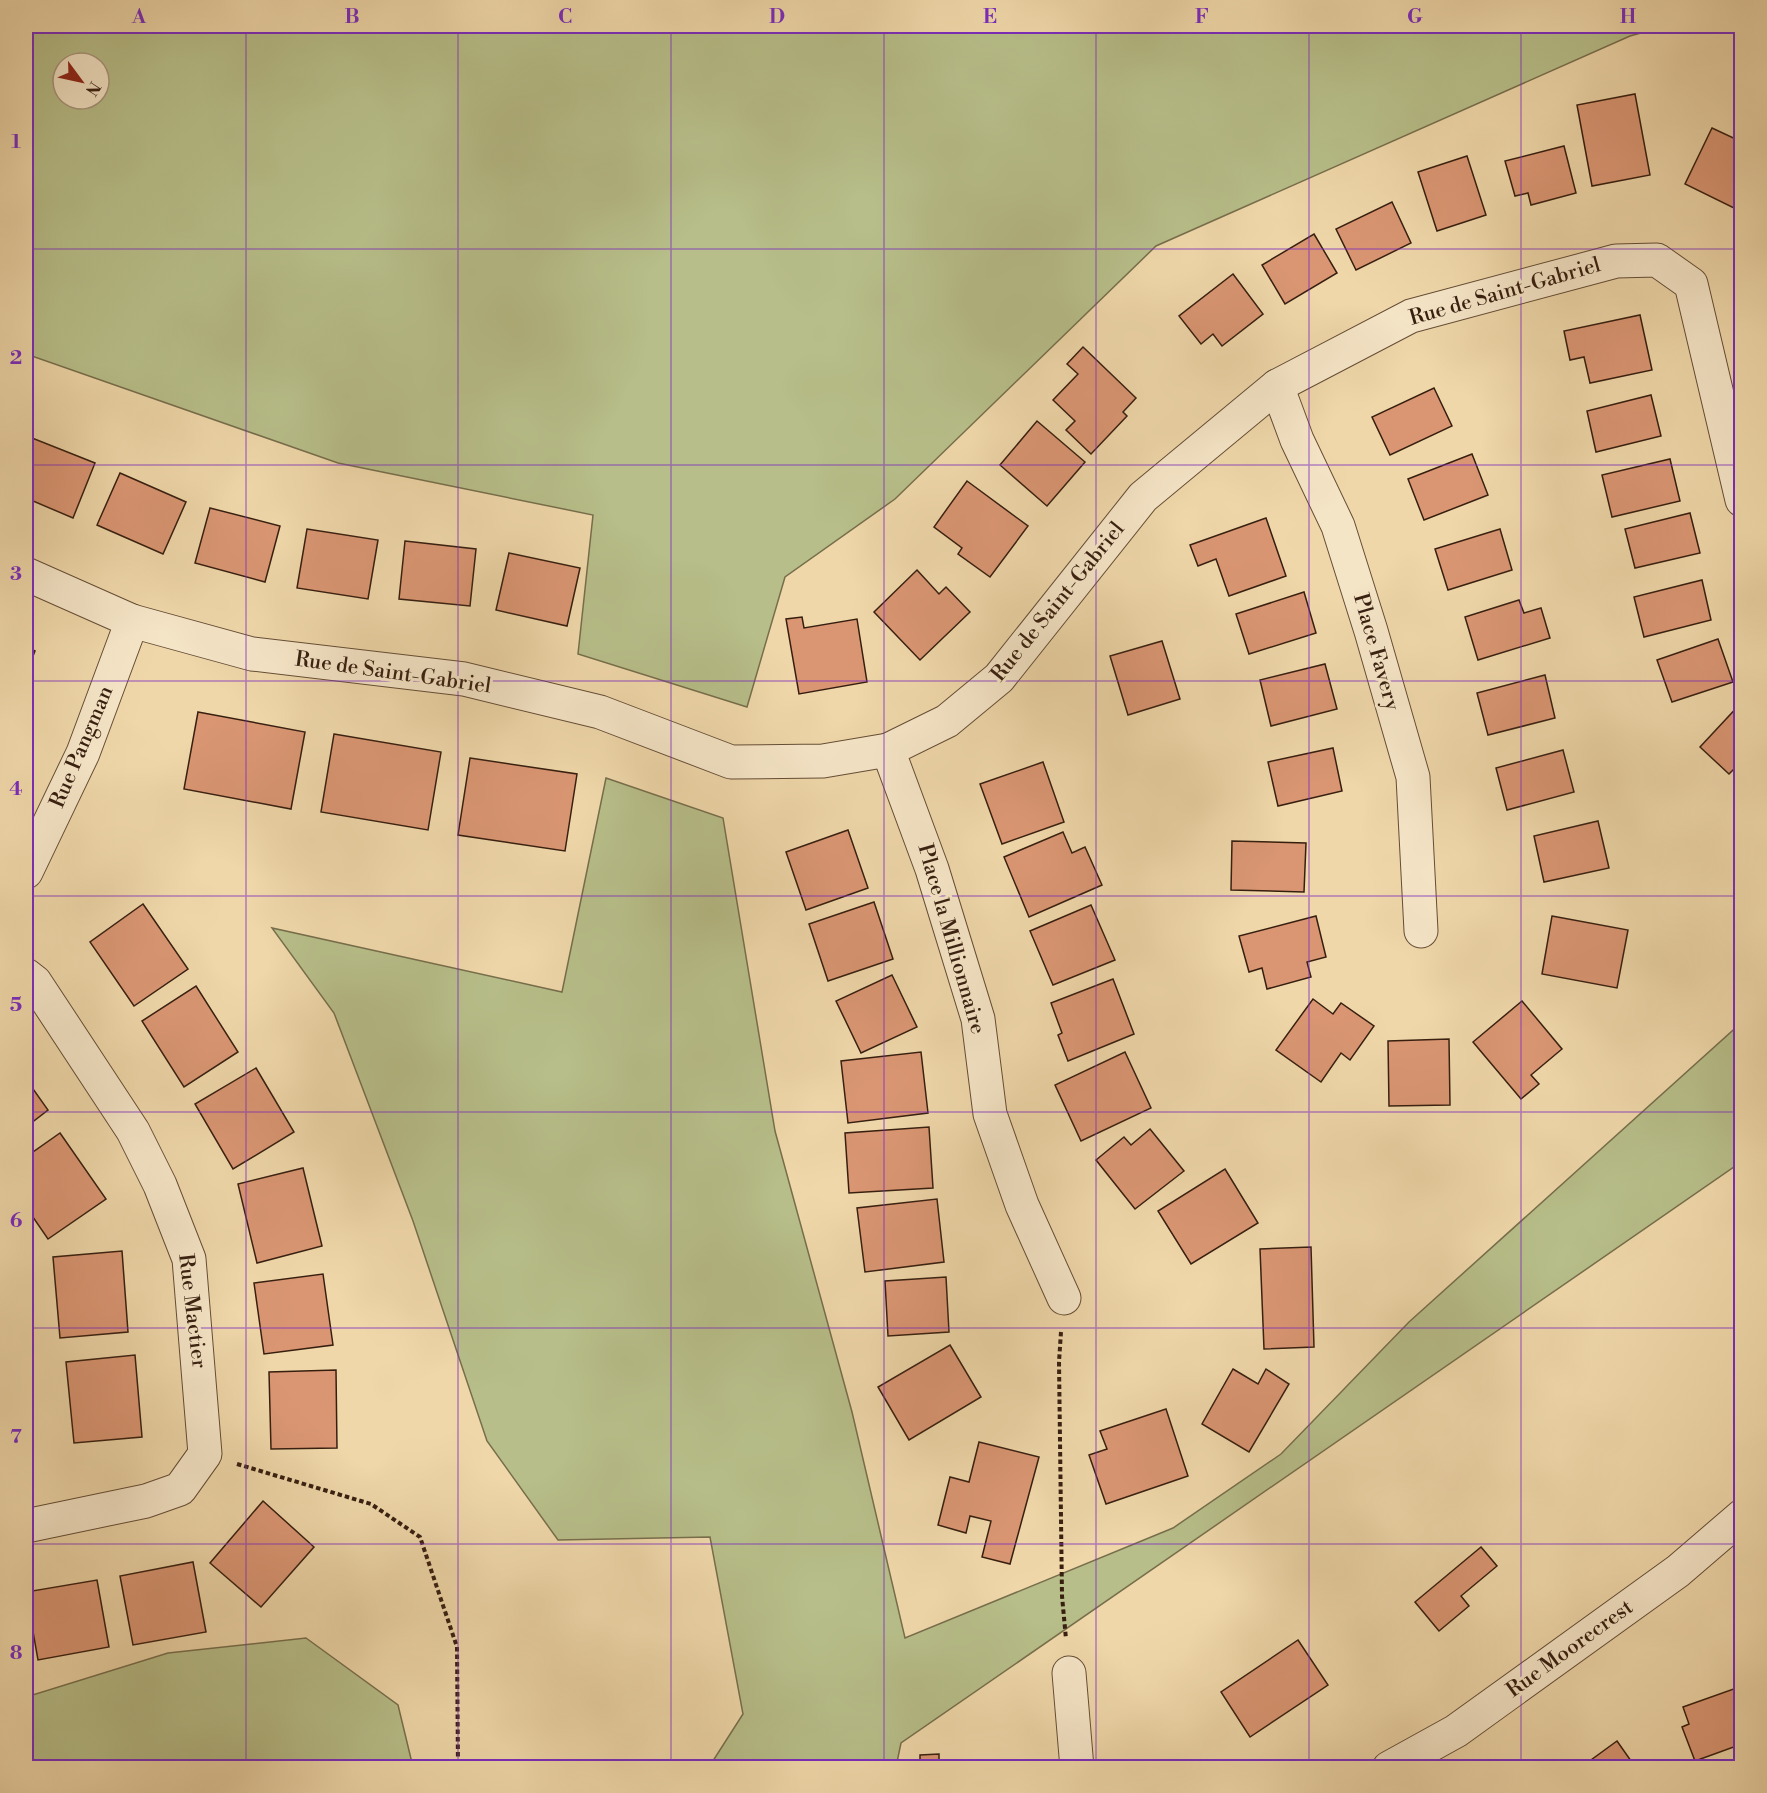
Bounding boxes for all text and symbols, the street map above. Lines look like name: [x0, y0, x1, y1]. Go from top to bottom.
text: A: [131, 5, 147, 30]
text: B: [344, 5, 360, 30]
text: C: [558, 5, 572, 30]
text: D: [769, 5, 785, 30]
text: E: [983, 5, 997, 30]
text: F: [1195, 5, 1209, 30]
text: G: [1407, 5, 1423, 30]
text: H: [1620, 5, 1637, 30]
north arrow: [51, 51, 111, 111]
text: N: [81, 78, 105, 100]
text: 1: [11, 130, 21, 155]
street label: Rue de Saint-Gabriel: [1406, 252, 1604, 332]
text: 2: [10, 346, 22, 371]
street label: Rue de Saint-Gabriel: [986, 517, 1130, 687]
text: 3: [10, 562, 22, 587]
street label: Place Favery: [1347, 591, 1405, 714]
street label: Rue de Saint-Gabriel: [293, 646, 493, 700]
street label: Rue Pangman: [45, 682, 120, 812]
text: 4: [9, 777, 23, 802]
street label: Place la Millionnaire: [911, 841, 991, 1037]
text: 5: [10, 993, 22, 1018]
text: 6: [10, 1209, 23, 1234]
street label: Rue Mactier: [172, 1252, 212, 1370]
text: 7: [10, 1425, 22, 1450]
street label: Rue Moorecrest: [1502, 1594, 1639, 1704]
text: 8: [10, 1641, 23, 1666]

